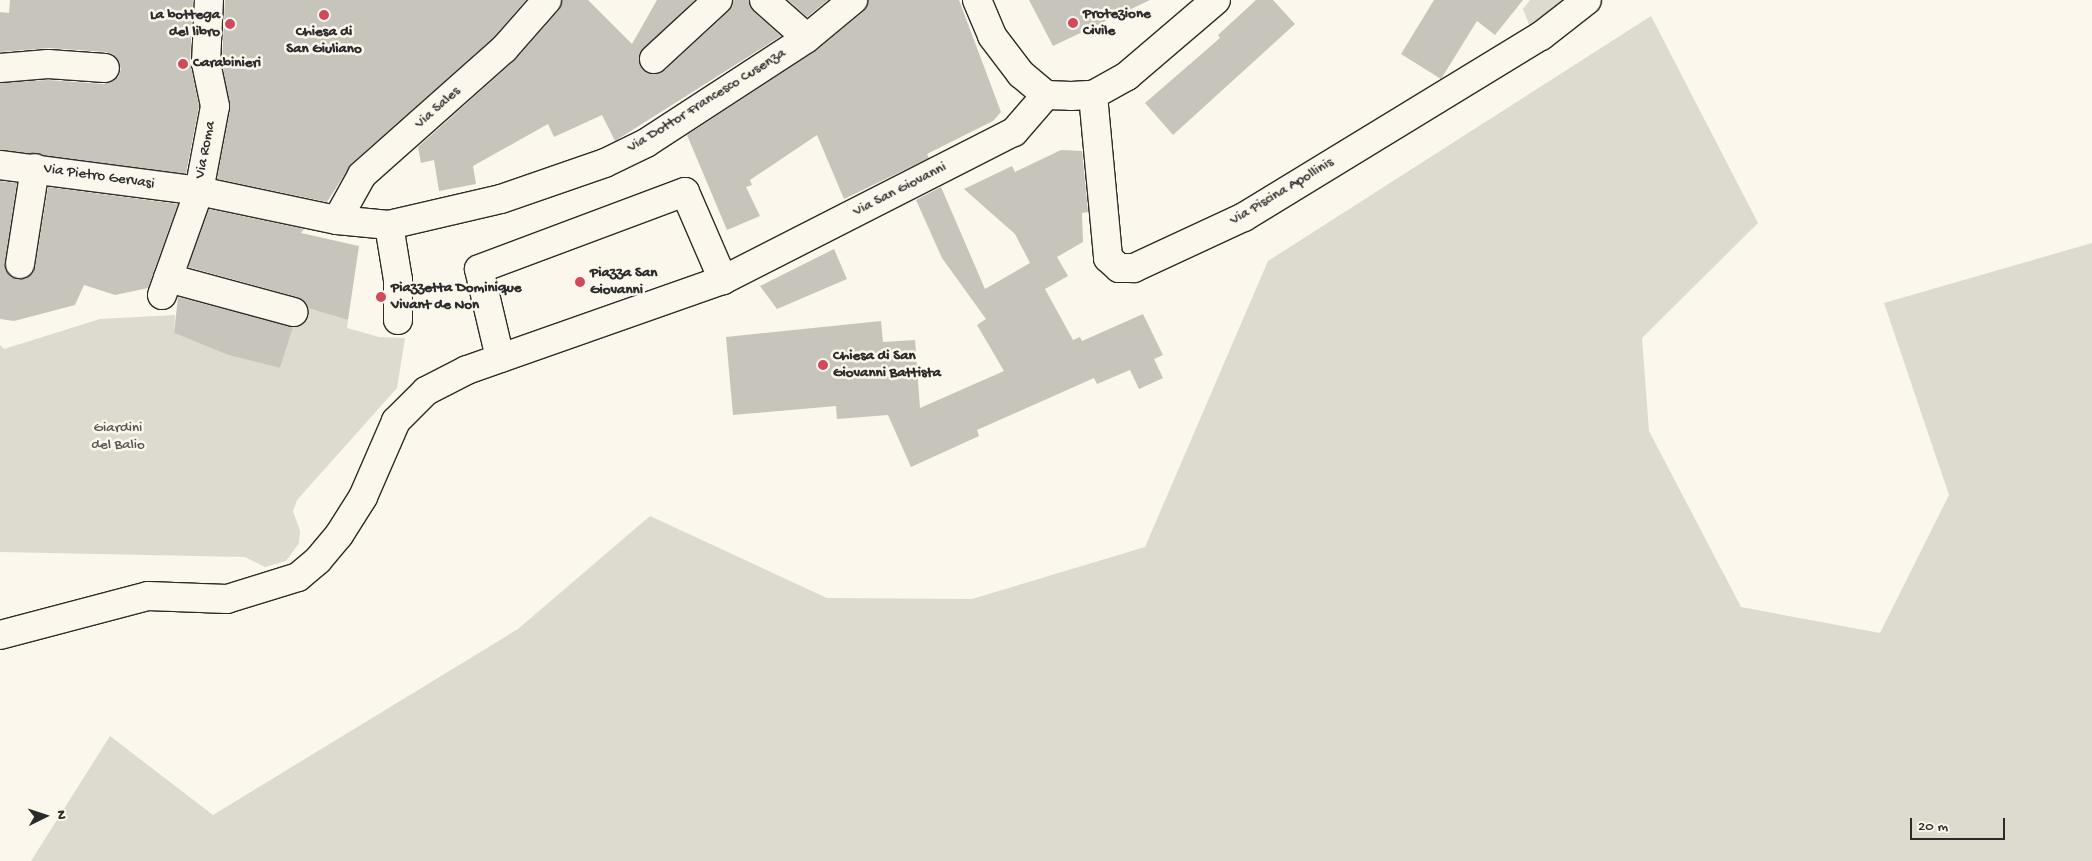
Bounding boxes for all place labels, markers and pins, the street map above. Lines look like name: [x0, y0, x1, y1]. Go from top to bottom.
place label: Protezione Civile: [1083, 5, 1151, 40]
place label: La bottega del libro: [150, 6, 220, 41]
marker: Chiesa di San Giuliano: [318, 9, 330, 21]
marker: Protezione Civile: [1067, 17, 1079, 29]
marker: La bottega del libro: [224, 18, 236, 30]
place label: Chiesa di San Giuliano: [286, 23, 362, 58]
place label: Carabinieri: [193, 55, 261, 73]
marker: Carabinieri: [177, 58, 189, 70]
place label: Piazza San Giovanni: [590, 264, 657, 299]
marker: Piazza San Giovanni: [574, 276, 586, 288]
place label: Piazzetta Dominique Vivant de Non: [391, 279, 522, 314]
marker: Piazzetta Dominique Vivant de Non: [375, 291, 387, 303]
place label: Chiesa di San Giovanni Battista: [833, 347, 941, 382]
marker: Chiesa di San Giovanni Battista: [817, 359, 829, 371]

